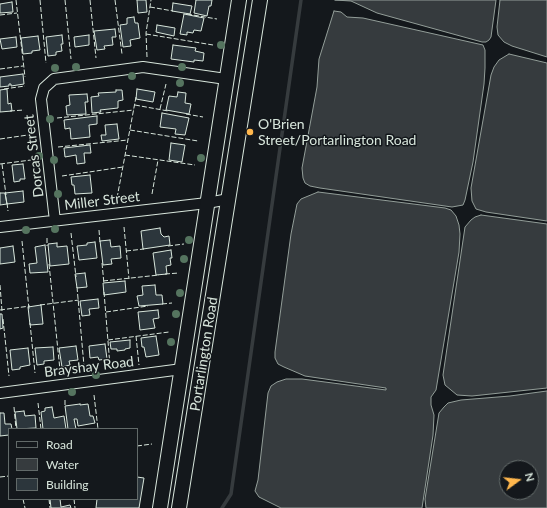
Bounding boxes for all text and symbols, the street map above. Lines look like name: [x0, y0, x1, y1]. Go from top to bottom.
street label: Dorcas Street: [21, 114, 47, 198]
place label: O'Brien Street/Portarlington Road: [258, 116, 416, 148]
marker: O'Brien Street/Portarlington Road: [245, 127, 255, 137]
street label: Miller Street: [63, 188, 141, 214]
street label: Portarlington Road: [187, 296, 221, 412]
street label: Brayshay Road: [43, 353, 135, 381]
legend: [8, 428, 138, 500]
text: Road: [46, 437, 73, 452]
text: Water: [46, 457, 79, 472]
north arrow: [499, 460, 539, 500]
text: N: [523, 471, 537, 483]
text: Building: [46, 477, 89, 492]

